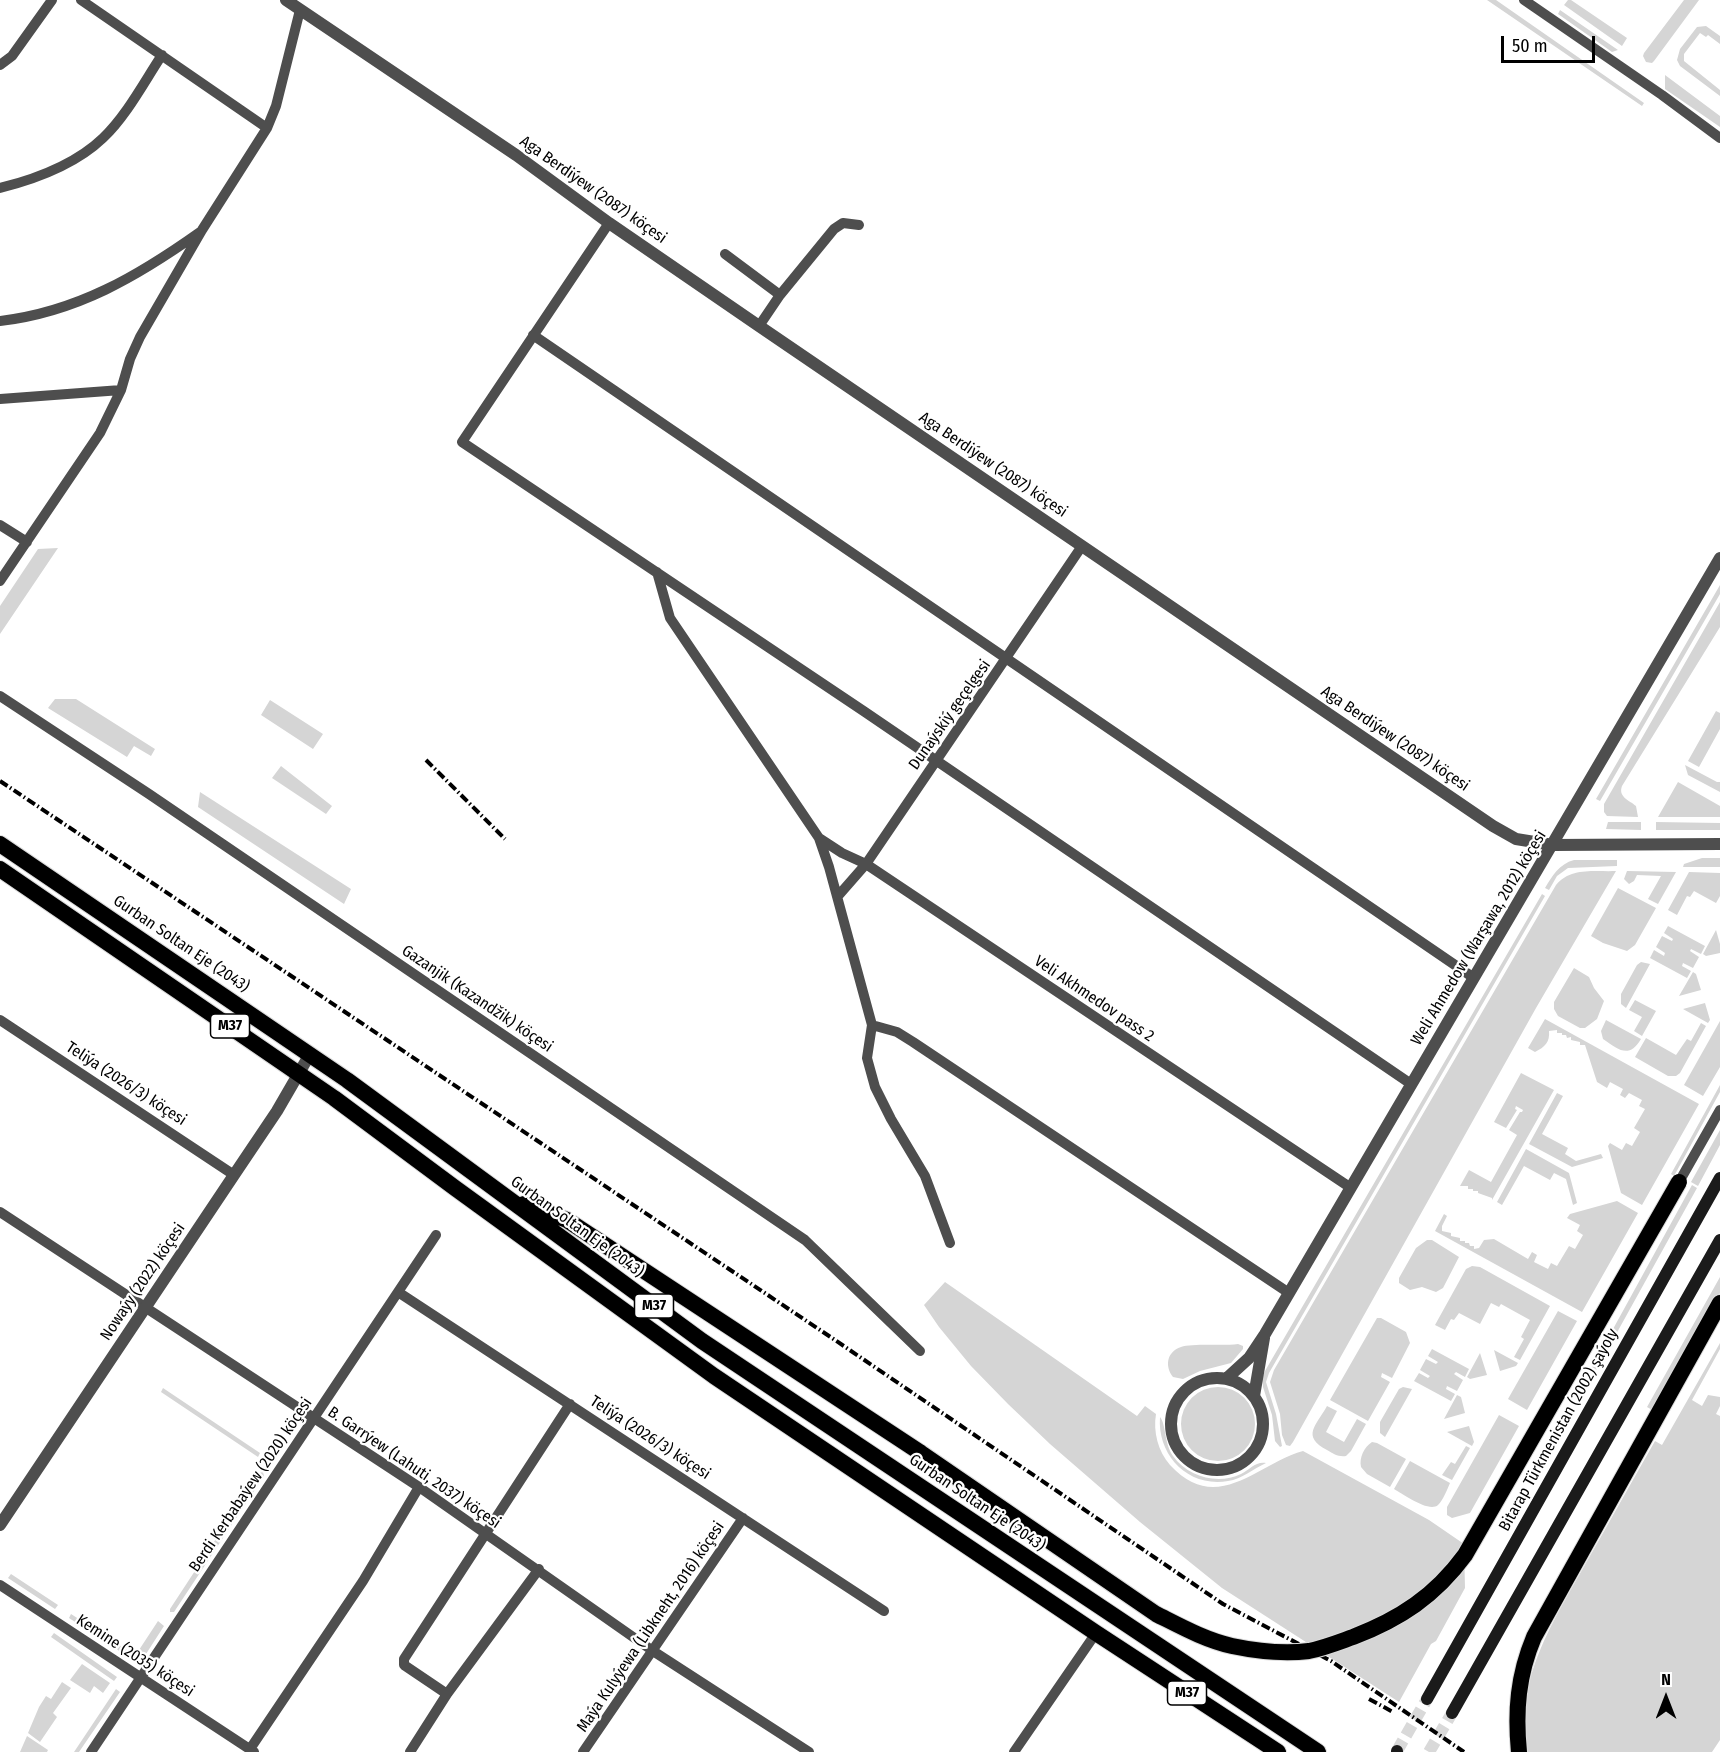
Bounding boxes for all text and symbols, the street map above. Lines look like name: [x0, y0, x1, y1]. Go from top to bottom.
scale bar: [1504, 24, 1598, 62]
text: 50 m: [1512, 35, 1548, 57]
street label: Aga Berdiýew (2087) köçesi: [516, 132, 670, 248]
street label: Aga Berdiýew (2087) köçesi: [915, 408, 1071, 522]
street label: Dunaýskiý geçelgesi: [905, 656, 995, 774]
street label: Aga Berdiýew (2087) köçesi: [1317, 682, 1473, 796]
street label: Weli Ahmedow (Warşawa, 2012) köçesi: [1407, 827, 1551, 1049]
street label: Gurban Soltan Eje (2043): [109, 891, 253, 997]
street label: Gazanjik (Kazandžik) köçesi: [398, 941, 556, 1057]
street label: Veli Akhmedov pass 2: [1030, 952, 1158, 1046]
road number: M37: [210, 1014, 250, 1038]
street label: Teliýa (2026/3) köçesi: [62, 1038, 190, 1130]
street label: Gurban Soltan Eje (2043): [507, 1172, 647, 1282]
street label: Nowaýy (2022) köçesi: [97, 1220, 189, 1344]
road number: M37: [634, 1294, 674, 1318]
street label: Bitarap Türkmenistan (2002) şaýoly: [1495, 1325, 1623, 1535]
street label: Teliýa (2026/3) köçesi: [586, 1392, 714, 1484]
street label: Berdi Kerbabaýew (2020) köçesi: [185, 1394, 317, 1576]
street label: B. Garrýew (Lahuti, 2037) köçesi: [324, 1403, 504, 1533]
street label: Gurban Soltan Eje (2043): [905, 1450, 1049, 1556]
street label: Maýa Kulyýewa (Libkneht, 2016) köçesi: [573, 1518, 729, 1736]
street label: Kemine (2035) köçesi: [72, 1611, 198, 1701]
north arrow: [1636, 1668, 1696, 1728]
text: N: [1661, 1670, 1671, 1689]
road number: M37: [1168, 1681, 1206, 1705]

